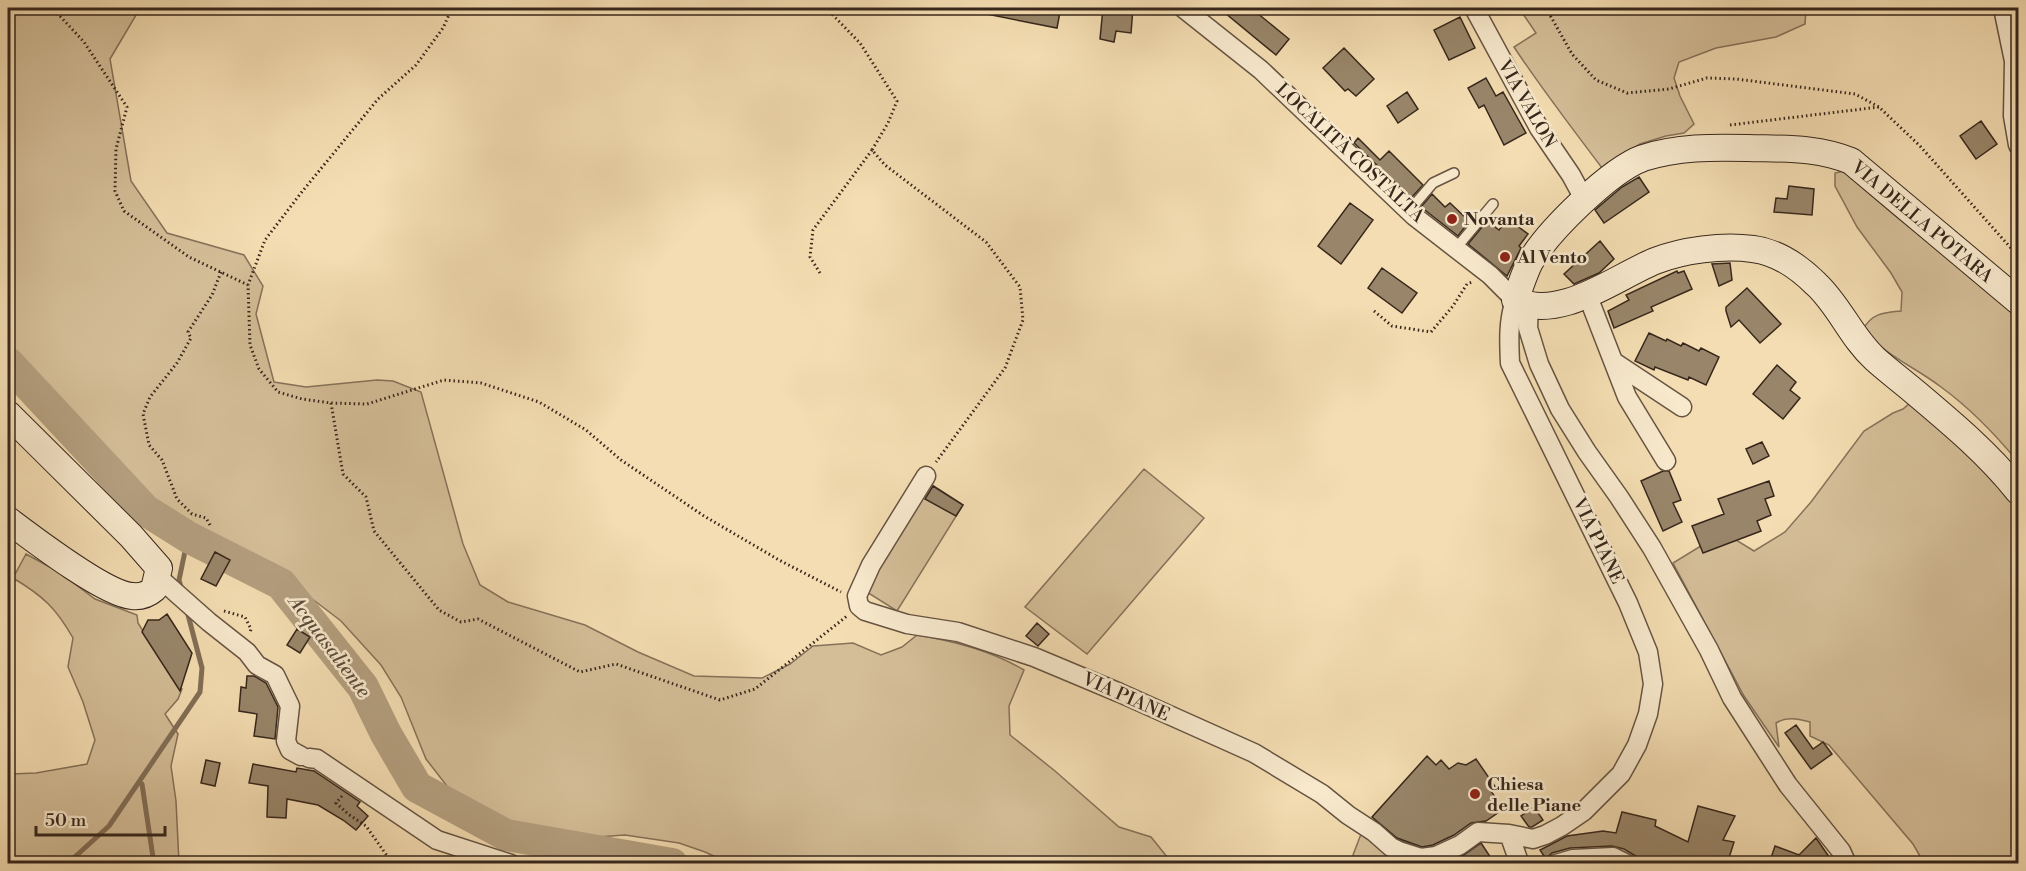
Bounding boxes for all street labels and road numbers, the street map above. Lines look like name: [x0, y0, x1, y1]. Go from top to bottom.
street label: VIA VALON: [1492, 55, 1562, 153]
street label: LOCALITÀ COSTALTA: [1271, 78, 1430, 228]
street label: VIA DELLA POTARA: [1846, 155, 1998, 288]
street label: VIA PIANE: [1567, 493, 1629, 588]
street label: VIA PIANE: [1078, 667, 1173, 726]

